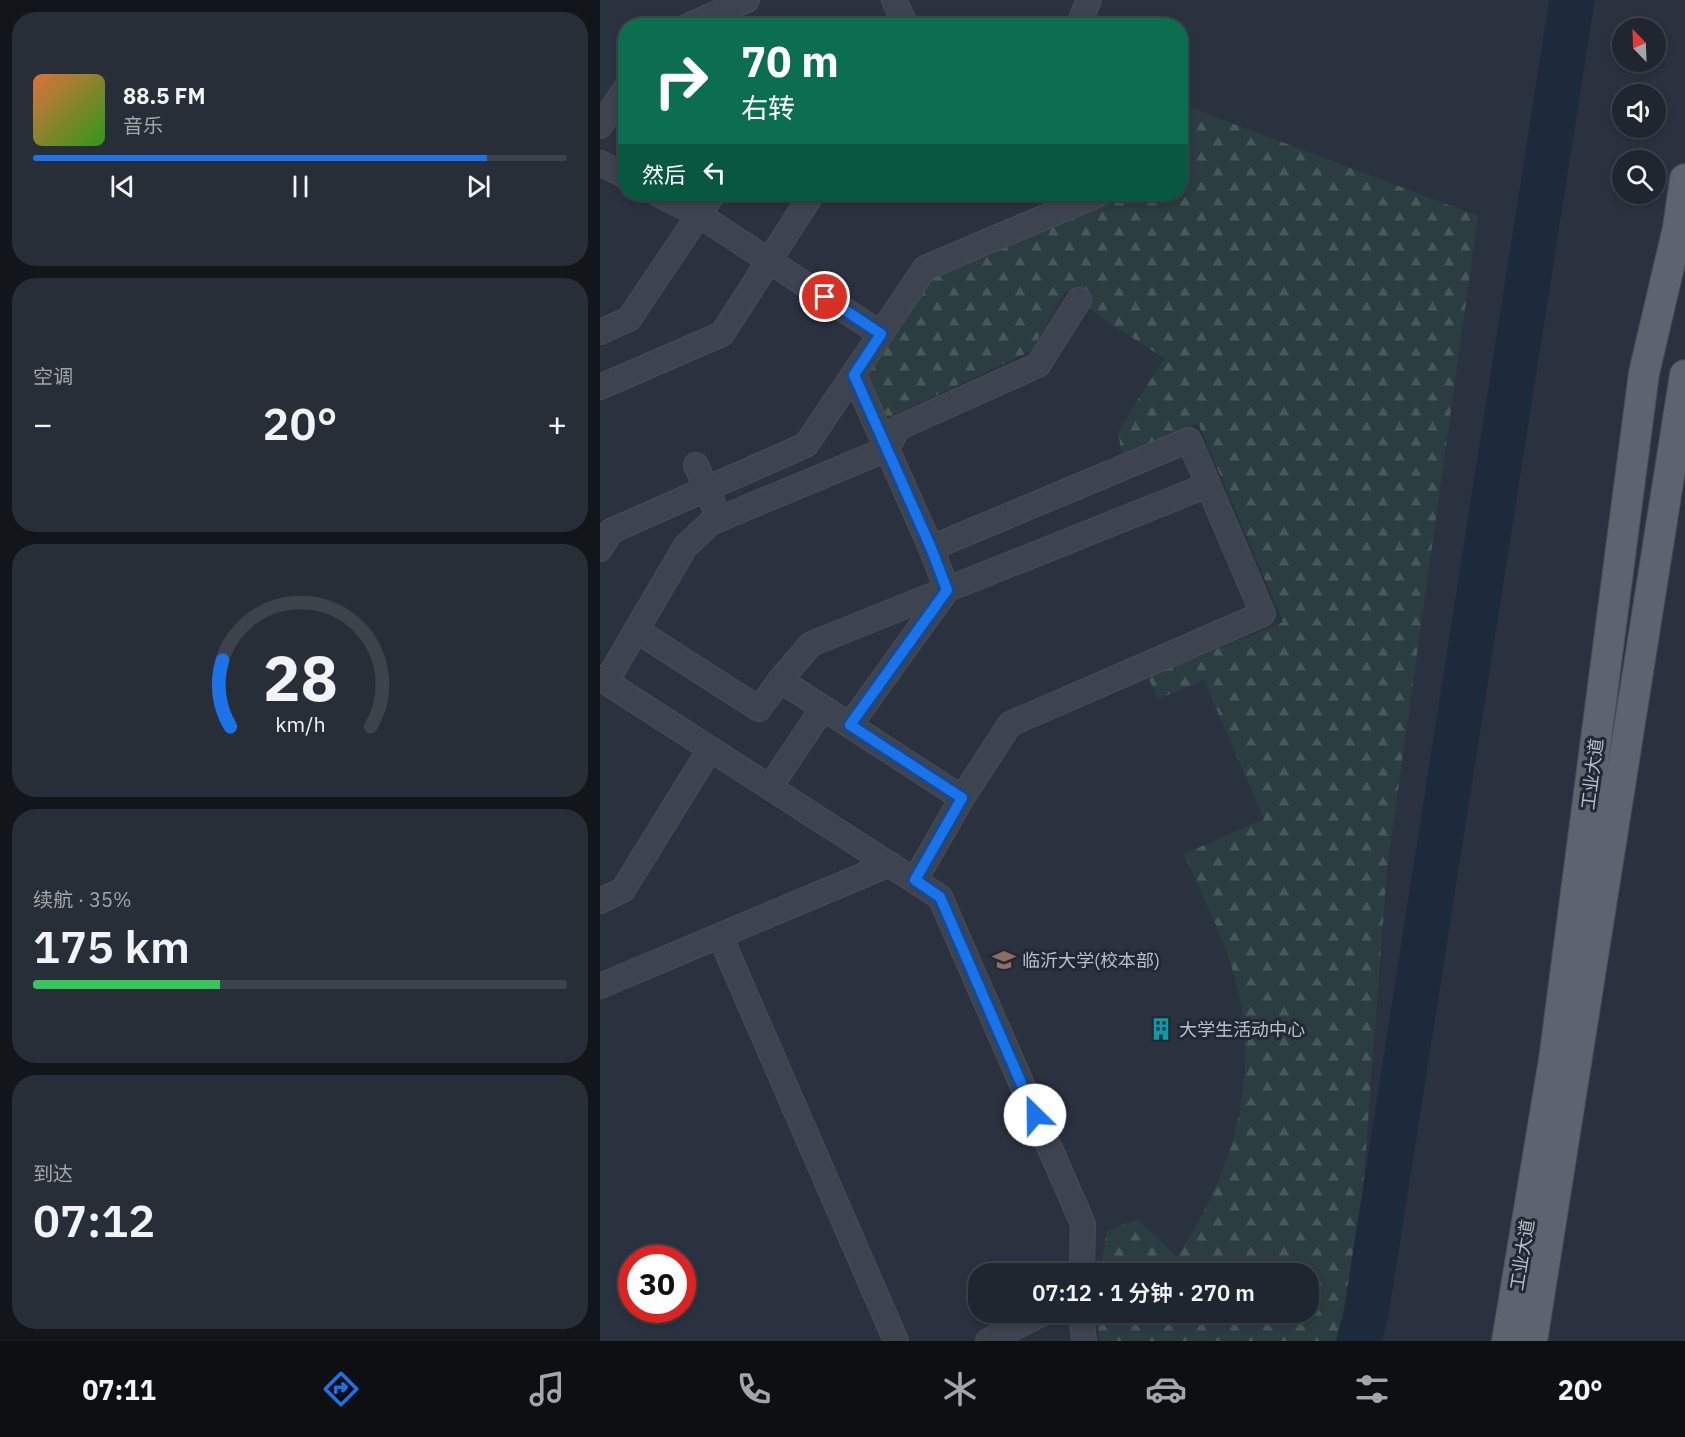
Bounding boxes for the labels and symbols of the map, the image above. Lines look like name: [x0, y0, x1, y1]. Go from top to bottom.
north arrow: [1612, 18, 1666, 72]
pin: [799, 271, 850, 322]
street label: 工业大道: [1576, 737, 1608, 811]
school or university icon: 临沂大学(校本部): [991, 947, 1017, 973]
place label: 临沂大学(校本部): [1022, 949, 1160, 972]
building icon: 大学生活动中心: [1148, 1016, 1174, 1042]
place label: 大学生活动中心: [1179, 1018, 1305, 1041]
position arrow: [1003, 1083, 1067, 1147]
street label: 工业大道: [1505, 1218, 1539, 1292]
speed limit sign: 30: [618, 1245, 696, 1323]

